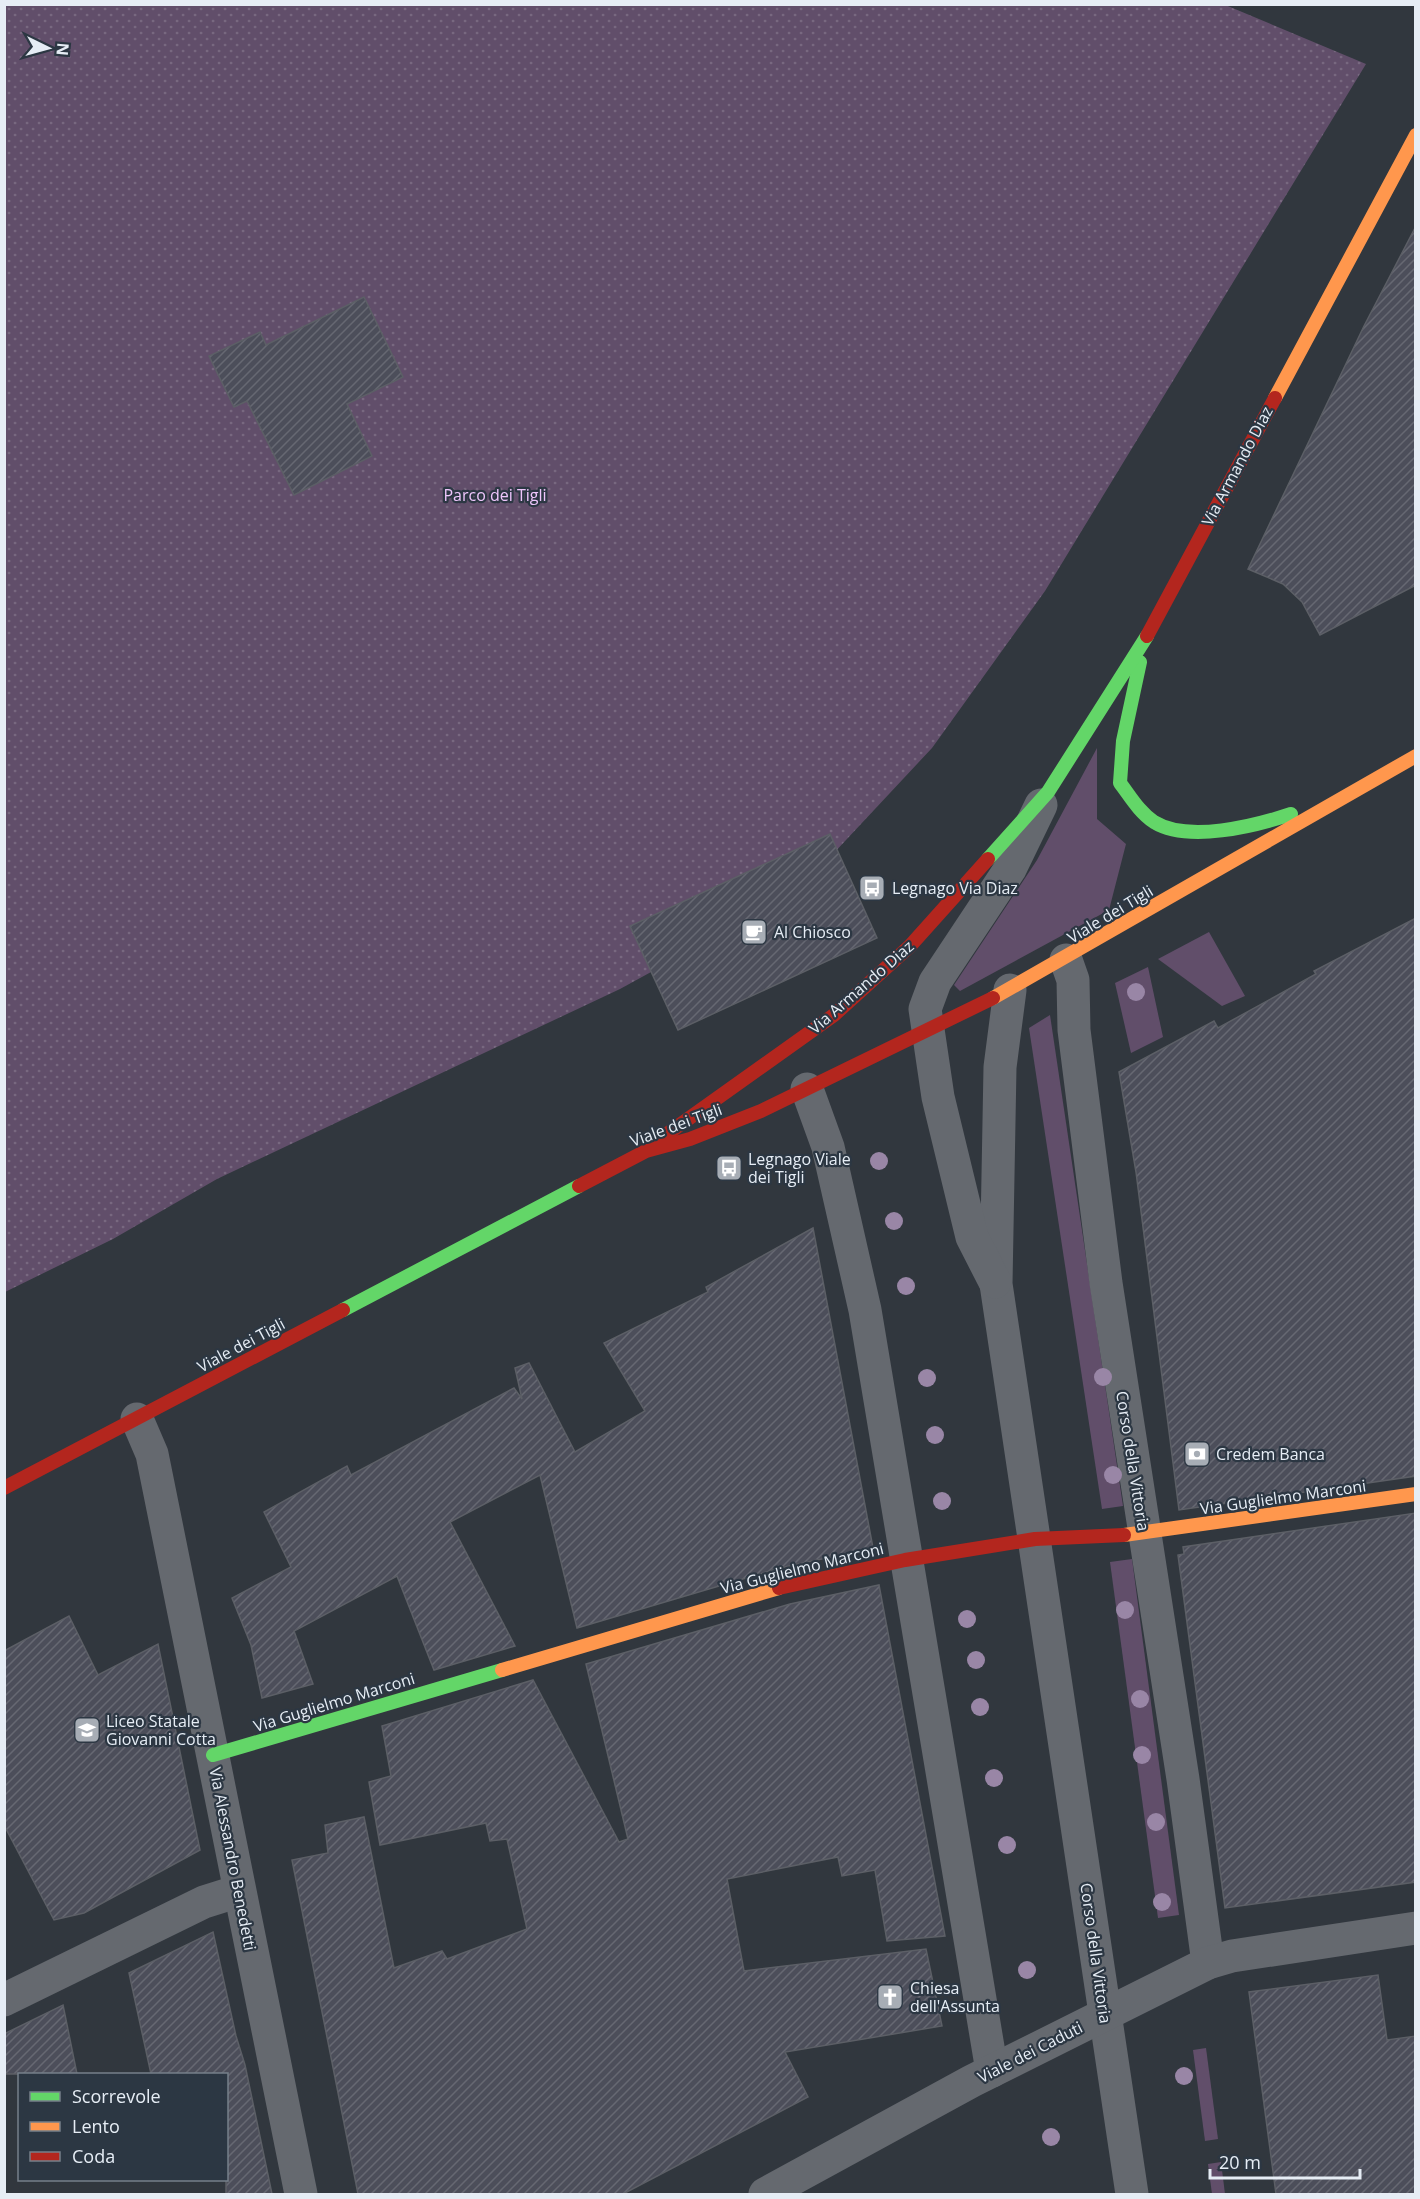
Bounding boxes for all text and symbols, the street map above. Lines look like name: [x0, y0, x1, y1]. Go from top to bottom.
north arrow: [18, 18, 78, 78]
text: N: [51, 42, 74, 57]
street label: Via Armando Diaz: [1196, 402, 1278, 530]
park label: Parco dei Tigli: [443, 484, 547, 506]
bus stop icon: Legnago Via Diaz: [857, 873, 887, 903]
place label: Legnago Via Diaz: [892, 877, 1018, 899]
street label: Viale dei Tigli: [1063, 880, 1157, 948]
cafe icon: Al Chiosco: [739, 917, 769, 947]
place label: Al Chiosco: [774, 921, 851, 943]
street label: Via Armando Diaz: [804, 935, 918, 1039]
street label: Viale dei Tigli: [627, 1098, 725, 1152]
place label: Legnago Viale dei Tigli: [748, 1148, 851, 1188]
bus stop icon: Legnago Viale dei Tigli: [714, 1153, 744, 1183]
street label: Viale dei Tigli: [193, 1313, 289, 1377]
street label: Corso della Vittoria: [1111, 1389, 1155, 1533]
bank icon: Credem Banca: [1182, 1439, 1212, 1469]
place label: Credem Banca: [1216, 1443, 1325, 1465]
street label: Via Guglielmo Marconi: [1199, 1474, 1367, 1520]
street label: Via Guglielmo Marconi: [718, 1537, 886, 1599]
street label: Via Guglielmo Marconi: [251, 1667, 417, 1737]
place label: Liceo Statale Giovanni Cotta: [106, 1710, 216, 1750]
school or university icon: Liceo Statale Giovanni Cotta: [72, 1715, 102, 1745]
street label: Via Alessandro Benedetti: [204, 1766, 262, 1952]
street label: Corso della Vittoria: [1075, 1881, 1117, 2025]
place label: Chiesa dell'Assunta: [910, 1977, 1000, 2017]
church icon: Chiesa dell'Assunta: [875, 1982, 905, 2012]
street label: Viale dei Caduti: [974, 2016, 1086, 2088]
legend: [18, 2073, 228, 2181]
text: Scorrevole: [72, 2084, 161, 2108]
text: Lento: [72, 2114, 120, 2138]
scale bar: [1210, 2142, 1360, 2180]
text: Coda: [72, 2144, 115, 2168]
text: 20 m: [1219, 2150, 1261, 2174]

